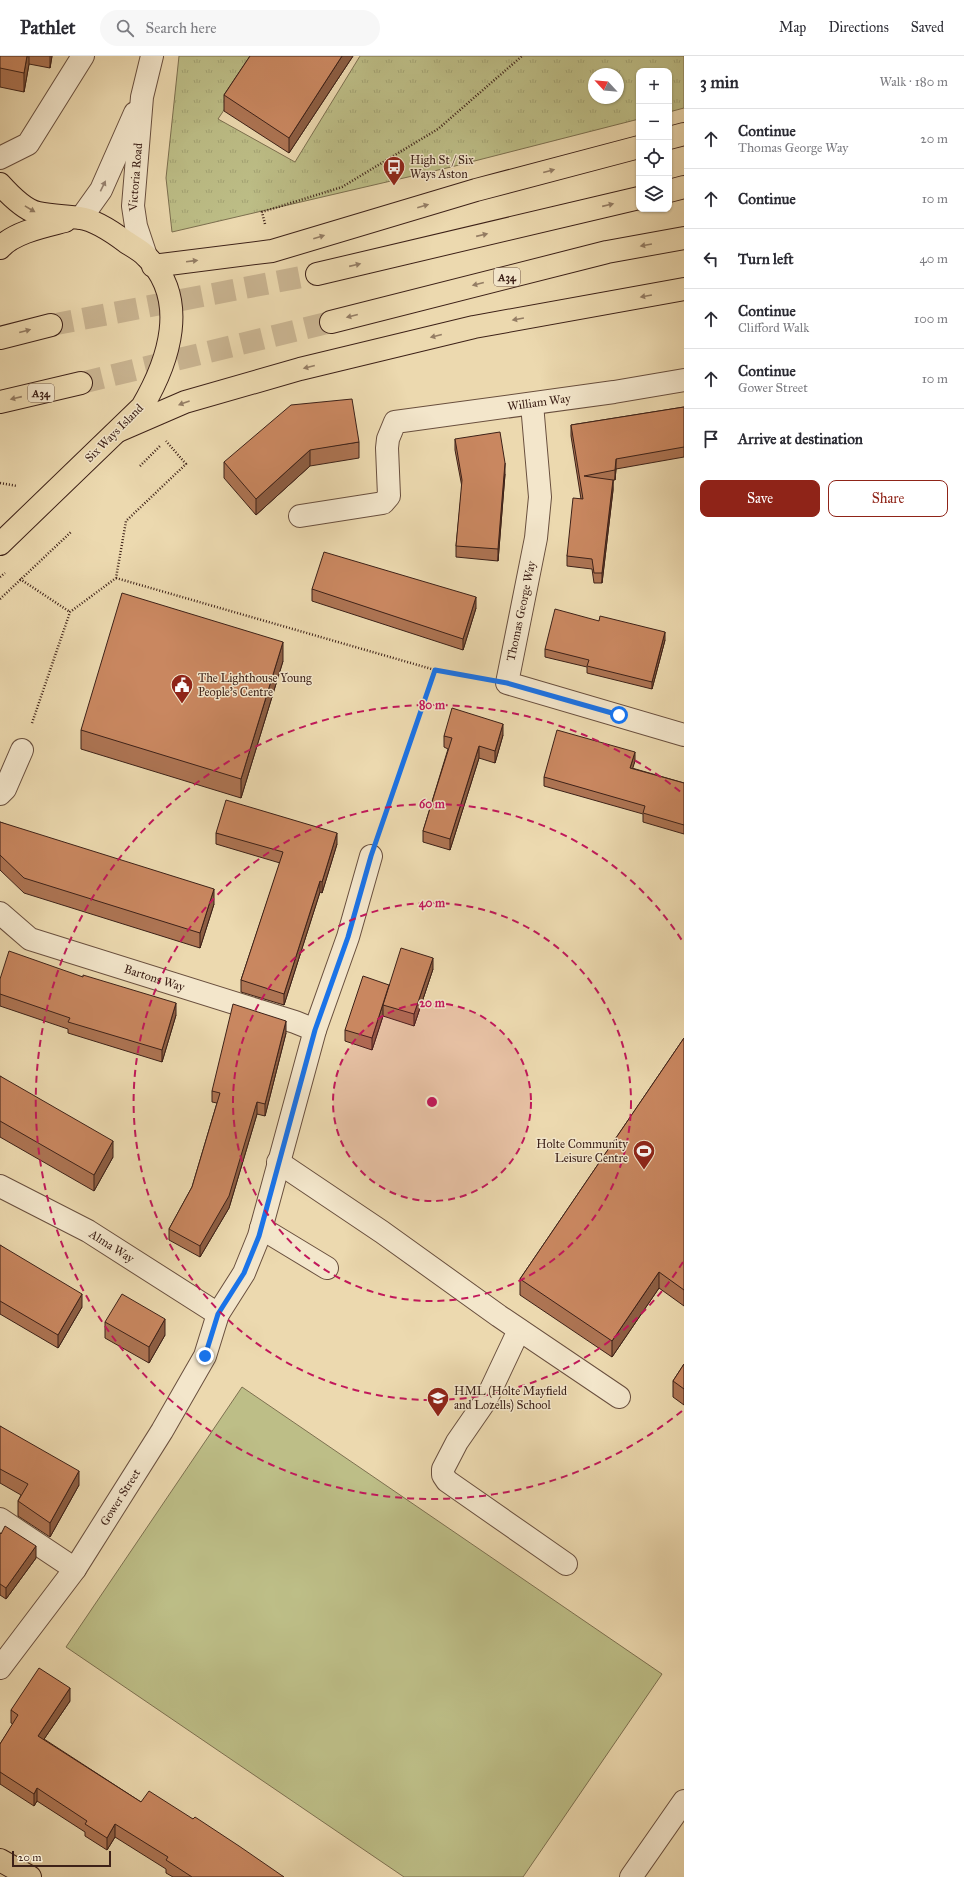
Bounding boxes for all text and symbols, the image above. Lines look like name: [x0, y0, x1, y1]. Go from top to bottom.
search box: [100, 10, 380, 46]
text: Pathlet: [20, 16, 76, 39]
icon: search: [114, 17, 136, 39]
text: Search here: [146, 19, 217, 37]
text: Map: [779, 19, 806, 36]
text: Directions: [828, 19, 889, 36]
text: Saved: [911, 19, 944, 36]
north arrow: [588, 68, 624, 104]
map controls: [636, 68, 672, 212]
button: +: [636, 68, 672, 104]
text: 3 min: [700, 72, 739, 93]
text: Walk · 180 m: [879, 74, 948, 90]
button: −: [636, 104, 672, 140]
text: Continue: [738, 122, 796, 140]
icon: ahead: [700, 128, 722, 150]
text: 20 m: [920, 131, 948, 147]
button: locate: [636, 140, 672, 176]
text: Thomas George Way: [738, 140, 848, 156]
street label: Victoria Road: [125, 142, 145, 213]
place label: High St / Six Ways Aston: [410, 153, 474, 181]
bus stop icon: High St / Six Ways Aston: [381, 154, 407, 187]
one-way arrow: [543, 168, 555, 174]
button: layers: [636, 176, 672, 212]
one-way arrow: [100, 180, 106, 192]
icon: ahead: [700, 188, 722, 210]
text: Continue: [738, 190, 796, 208]
text: 10 m: [922, 191, 948, 207]
one-way arrow: [602, 202, 614, 208]
one-way arrow: [418, 203, 430, 209]
one-way arrow: [24, 205, 36, 212]
one-way arrow: [476, 232, 488, 238]
one-way arrow: [314, 234, 326, 240]
one-way arrow: [640, 242, 652, 248]
icon: left: [700, 248, 722, 270]
text: Turn left: [738, 250, 794, 268]
text: 40 m: [919, 251, 948, 267]
one-way arrow: [186, 258, 198, 264]
one-way arrow: [349, 262, 361, 268]
road number: A34: [494, 268, 520, 286]
one-way arrow: [472, 282, 485, 288]
one-way arrow: [640, 293, 652, 299]
text: Continue: [738, 302, 796, 320]
icon: ahead: [700, 308, 722, 330]
text: 100 m: [914, 311, 948, 327]
one-way arrow: [346, 314, 358, 320]
one-way arrow: [512, 316, 524, 322]
text: Clifford Walk: [738, 320, 809, 336]
one-way arrow: [19, 328, 32, 334]
one-way arrow: [430, 334, 442, 340]
text: Continue: [738, 362, 796, 380]
one-way arrow: [303, 364, 315, 370]
icon: ahead: [700, 368, 722, 390]
text: 10 m: [922, 371, 948, 387]
text: Gower Street: [738, 380, 808, 396]
road number: A34: [28, 384, 54, 402]
street label: William Way: [506, 391, 572, 414]
one-way arrow: [10, 396, 22, 402]
one-way arrow: [178, 400, 190, 406]
street label: Six Ways Island: [82, 401, 146, 465]
icon: arrive: [700, 428, 722, 450]
text: Arrive at destination: [738, 430, 863, 448]
button: Save: [700, 480, 820, 517]
button: Share: [828, 480, 948, 517]
street label: Thomas George Way: [504, 559, 540, 663]
place label: The Lighthouse Young People's Centre: [198, 671, 312, 699]
public building icon: The Lighthouse Young People's Centre: [169, 672, 195, 705]
text: 80 m: [419, 698, 446, 712]
route start: [610, 706, 628, 724]
text: 60 m: [419, 797, 446, 811]
text: 40 m: [419, 896, 446, 911]
street label: Bartons Way: [122, 962, 187, 994]
text: 20 m: [419, 996, 446, 1010]
centre of rings: [425, 1095, 439, 1109]
place label: Holte Community Leisure Centre: [536, 1137, 628, 1165]
sports icon: Holte Community Leisure Centre: [631, 1138, 657, 1171]
street label: Alma Way: [86, 1226, 137, 1266]
route end: [196, 1347, 214, 1365]
place label: HML (Holte Mayfield and Lozells) School: [454, 1384, 567, 1412]
school or university icon: HML (Holte Mayfield and Lozells) School: [425, 1385, 451, 1418]
street label: Gower Street: [97, 1466, 144, 1528]
scale bar: [12, 1849, 111, 1868]
text: 20 m: [18, 1851, 41, 1864]

